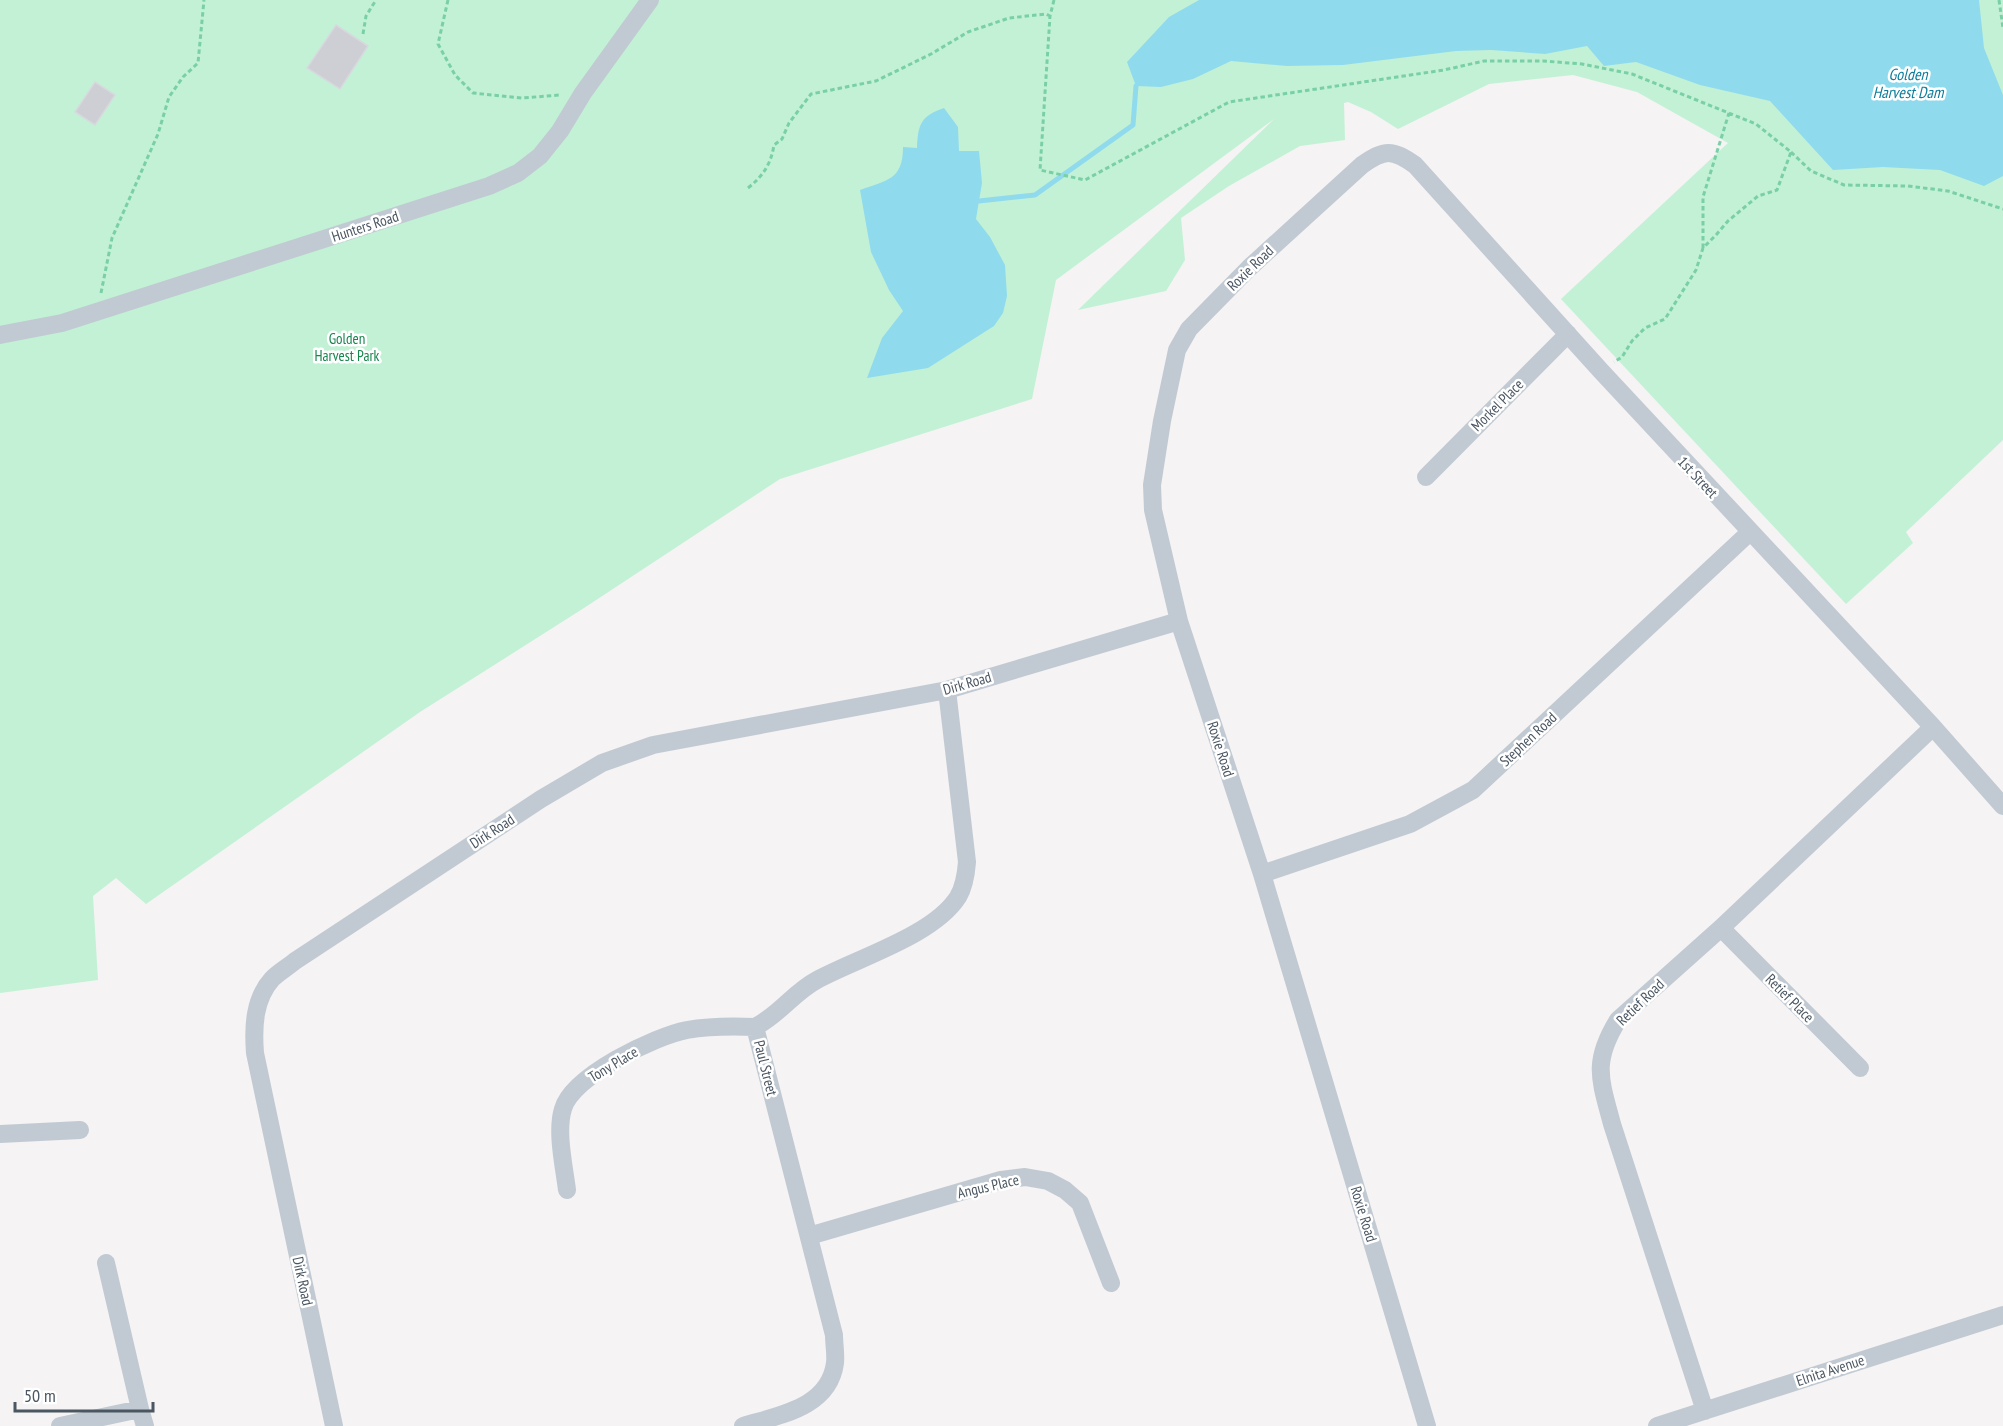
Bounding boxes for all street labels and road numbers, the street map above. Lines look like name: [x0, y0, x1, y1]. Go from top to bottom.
street label: Hunters Road: [329, 206, 401, 246]
street label: Roxie Road: [1223, 241, 1277, 295]
street label: Morkel Place: [1467, 375, 1527, 435]
street label: 1st Street: [1674, 452, 1722, 502]
street label: Dirk Road: [941, 667, 993, 699]
street label: Stephen Road: [1495, 708, 1561, 770]
street label: Roxie Road: [1203, 719, 1239, 779]
street label: Dirk Road: [466, 810, 518, 852]
street label: Retief Place: [1762, 970, 1818, 1026]
street label: Retief Road: [1612, 975, 1668, 1029]
street label: Paul Street: [750, 1038, 782, 1098]
street label: Tony Place: [585, 1042, 641, 1086]
street label: Angus Place: [955, 1170, 1021, 1202]
street label: Roxie Road: [1347, 1184, 1381, 1244]
street label: Dirk Road: [289, 1255, 317, 1307]
street label: Elnita Avenue: [1793, 1350, 1867, 1390]

